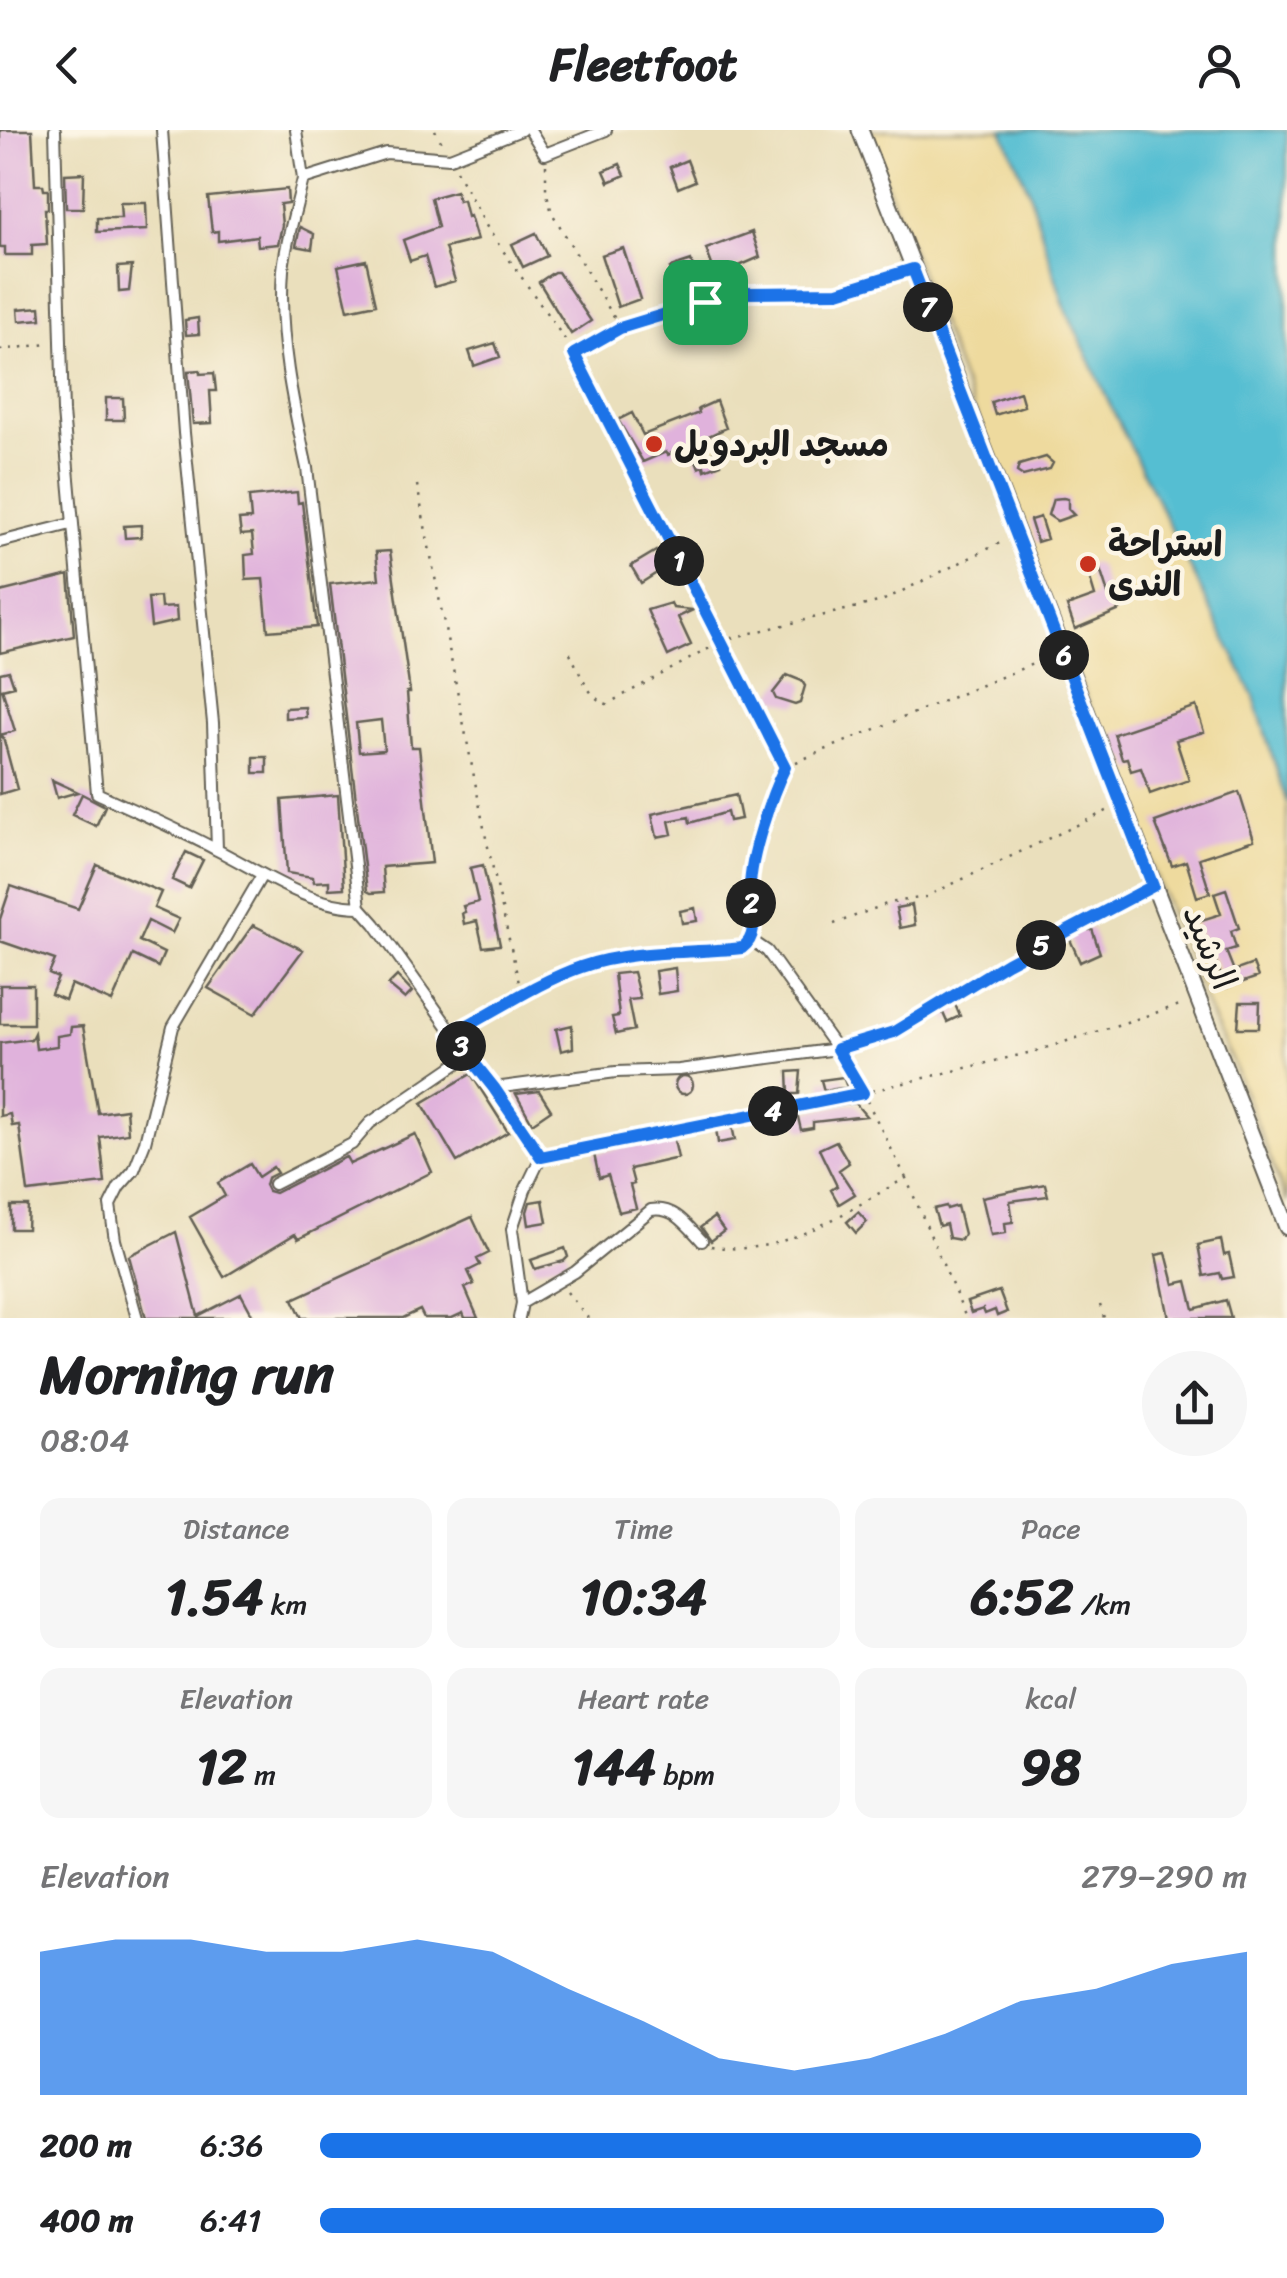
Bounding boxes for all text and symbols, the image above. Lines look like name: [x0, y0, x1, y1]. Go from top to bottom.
text: Fleetfoot: [550, 25, 737, 105]
icon: back: [40, 38, 95, 93]
icon: person: [1192, 38, 1247, 93]
pin: [663, 260, 748, 345]
icon: arrive: [678, 275, 733, 330]
pin: 7: [903, 282, 953, 332]
text: 7: [920, 282, 936, 331]
place label: مسجد البردويل: [674, 413, 889, 475]
marker: مسجد البردويل: [643, 433, 665, 455]
place label: استراحة الندى: [1108, 513, 1222, 615]
pin: 1: [654, 536, 704, 586]
text: 1: [673, 536, 685, 585]
marker: استراحة الندى: [1077, 553, 1099, 575]
pin: 6: [1039, 630, 1089, 680]
text: 6: [1056, 630, 1072, 679]
pin: 2: [726, 878, 776, 928]
text: 2: [743, 878, 759, 927]
street label: الرشيد: [1165, 895, 1255, 999]
pin: 5: [1016, 920, 1066, 970]
text: 5: [1032, 920, 1050, 969]
pin: 3: [436, 1021, 486, 1071]
text: 3: [453, 1021, 469, 1070]
pin: 4: [748, 1086, 798, 1136]
text: 4: [764, 1086, 782, 1135]
text: Morning run: [40, 1326, 334, 1423]
button: share: [1142, 1351, 1247, 1456]
text: 08:04: [40, 1412, 129, 1469]
text: Distance: [183, 1504, 289, 1553]
text: Time: [614, 1504, 673, 1553]
text: Pace: [1021, 1504, 1081, 1553]
text: 1.54: [165, 1553, 264, 1642]
text: 10:34: [580, 1553, 707, 1642]
text: 6:52: [971, 1553, 1074, 1642]
text: km: [264, 1580, 307, 1629]
text: /km: [1074, 1580, 1131, 1629]
text: Elevation: [180, 1674, 293, 1723]
text: Heart rate: [578, 1674, 709, 1723]
text: kcal: [1025, 1674, 1076, 1723]
text: 12: [197, 1723, 247, 1812]
text: 144: [572, 1723, 656, 1812]
text: 98: [1020, 1723, 1081, 1812]
text: m: [247, 1750, 276, 1799]
text: bpm: [656, 1750, 715, 1799]
text: Elevation: [40, 1848, 170, 1905]
text: 279–290 m: [1081, 1848, 1247, 1905]
text: 200 m: [40, 2117, 132, 2174]
text: 6:36: [200, 2117, 264, 2174]
text: 400 m: [40, 2192, 133, 2249]
text: 6:41: [200, 2192, 262, 2249]

